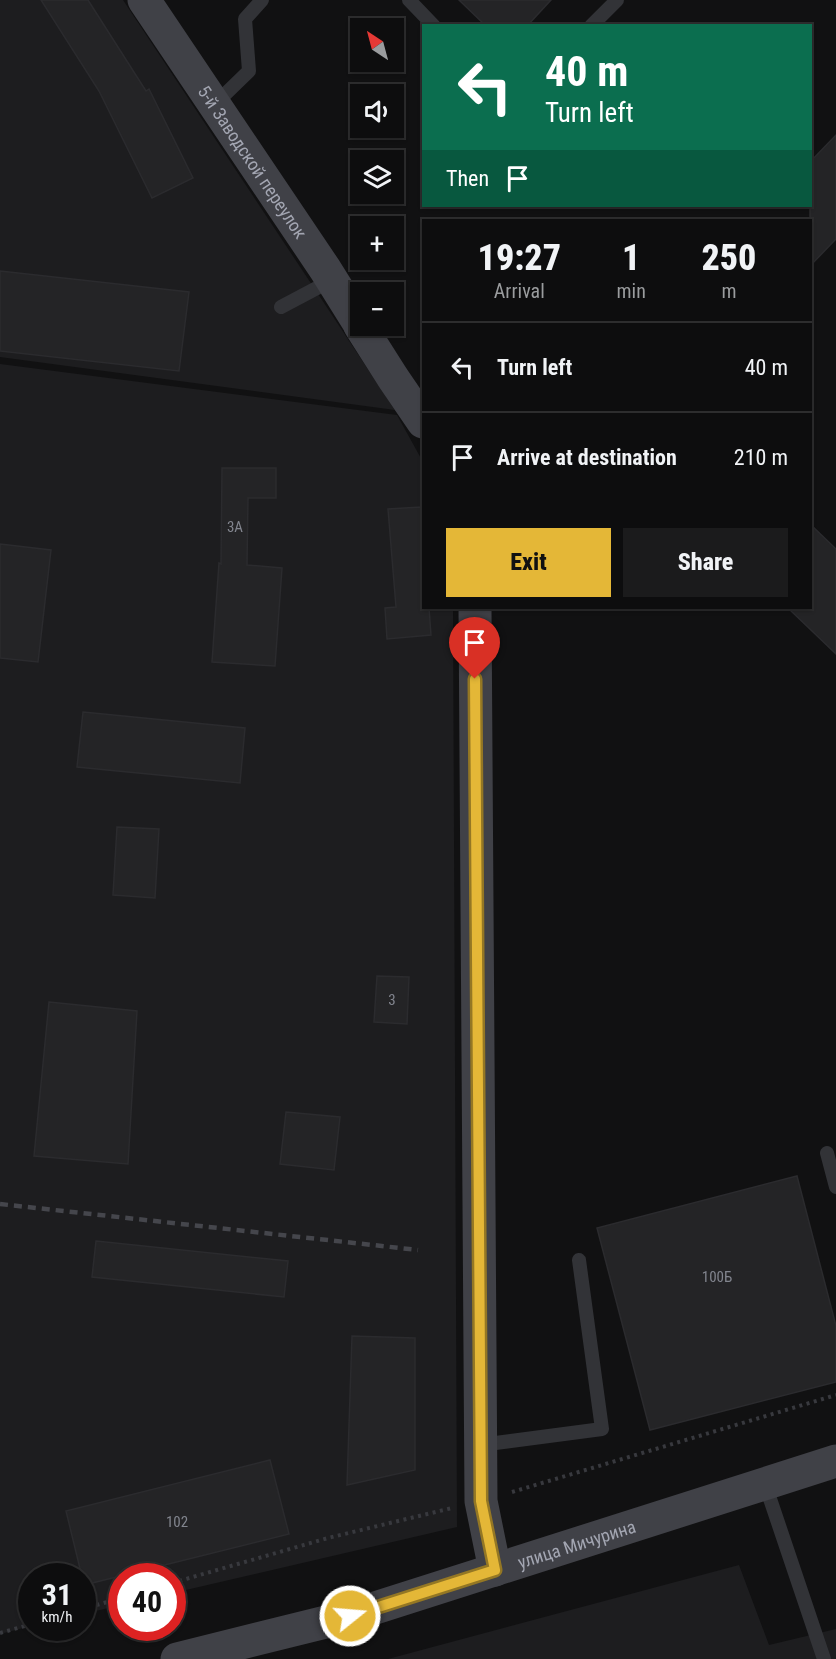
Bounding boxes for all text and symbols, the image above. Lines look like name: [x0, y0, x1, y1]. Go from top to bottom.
north arrow: [350, 18, 404, 72]
map controls: [350, 18, 404, 336]
text: 40 m: [545, 47, 628, 96]
icon: left: [446, 48, 524, 126]
street label: 5-й Заводской переулок: [194, 81, 312, 243]
button: sound: [350, 84, 404, 138]
text: Turn left: [545, 97, 634, 129]
button: layers: [350, 150, 404, 204]
icon: arrive: [501, 162, 534, 195]
text: Then: [446, 166, 489, 191]
button: +: [350, 216, 404, 270]
text: 19:27: [478, 237, 561, 279]
text: 1: [622, 237, 640, 279]
text: 250: [701, 237, 756, 279]
text: Arrival: [494, 279, 545, 303]
text: min: [617, 279, 646, 303]
text: m: [721, 279, 736, 303]
button: −: [350, 282, 404, 336]
icon: left: [446, 351, 479, 384]
text: Turn left: [497, 355, 572, 380]
text: 40 m: [745, 355, 788, 380]
icon: arrive: [446, 441, 479, 474]
text: Arrive at destination: [497, 445, 677, 470]
text: 210 m: [734, 445, 788, 470]
house number: 3А: [227, 518, 243, 536]
button: Exit: [446, 528, 611, 597]
button: Share: [623, 528, 788, 597]
pin: [449, 617, 500, 679]
icon: arrive: [458, 626, 491, 659]
house number: 3: [388, 991, 396, 1009]
house number: 100Б: [702, 1268, 732, 1286]
house number: 102: [166, 1513, 188, 1531]
street label: улица Мичурина: [515, 1515, 638, 1572]
speed limit sign: 40: [108, 1563, 186, 1641]
text: 31: [42, 1577, 72, 1612]
position arrow: [318, 1584, 382, 1648]
text: km/h: [42, 1608, 72, 1626]

